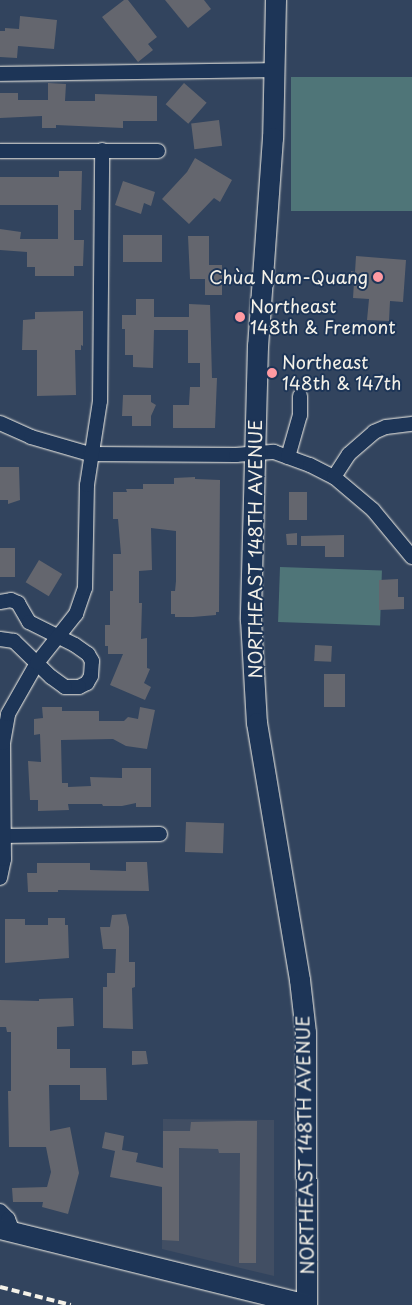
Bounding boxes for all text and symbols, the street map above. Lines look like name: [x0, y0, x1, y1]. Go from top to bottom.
place label: Chùa Nam-Quang: [209, 266, 368, 288]
marker: Chùa Nam-Quang: [372, 271, 384, 283]
place label: Northeast 148th & Fremont: [250, 296, 395, 338]
marker: Northeast 148th & Fremont: [234, 311, 246, 323]
place label: Northeast 148th & 147th: [282, 352, 402, 394]
marker: Northeast 148th & 147th: [266, 367, 278, 379]
street label: NORTHEAST 148TH AVENUE: [244, 421, 266, 677]
street label: NORTHEAST 148TH AVENUE: [292, 1016, 318, 1274]

